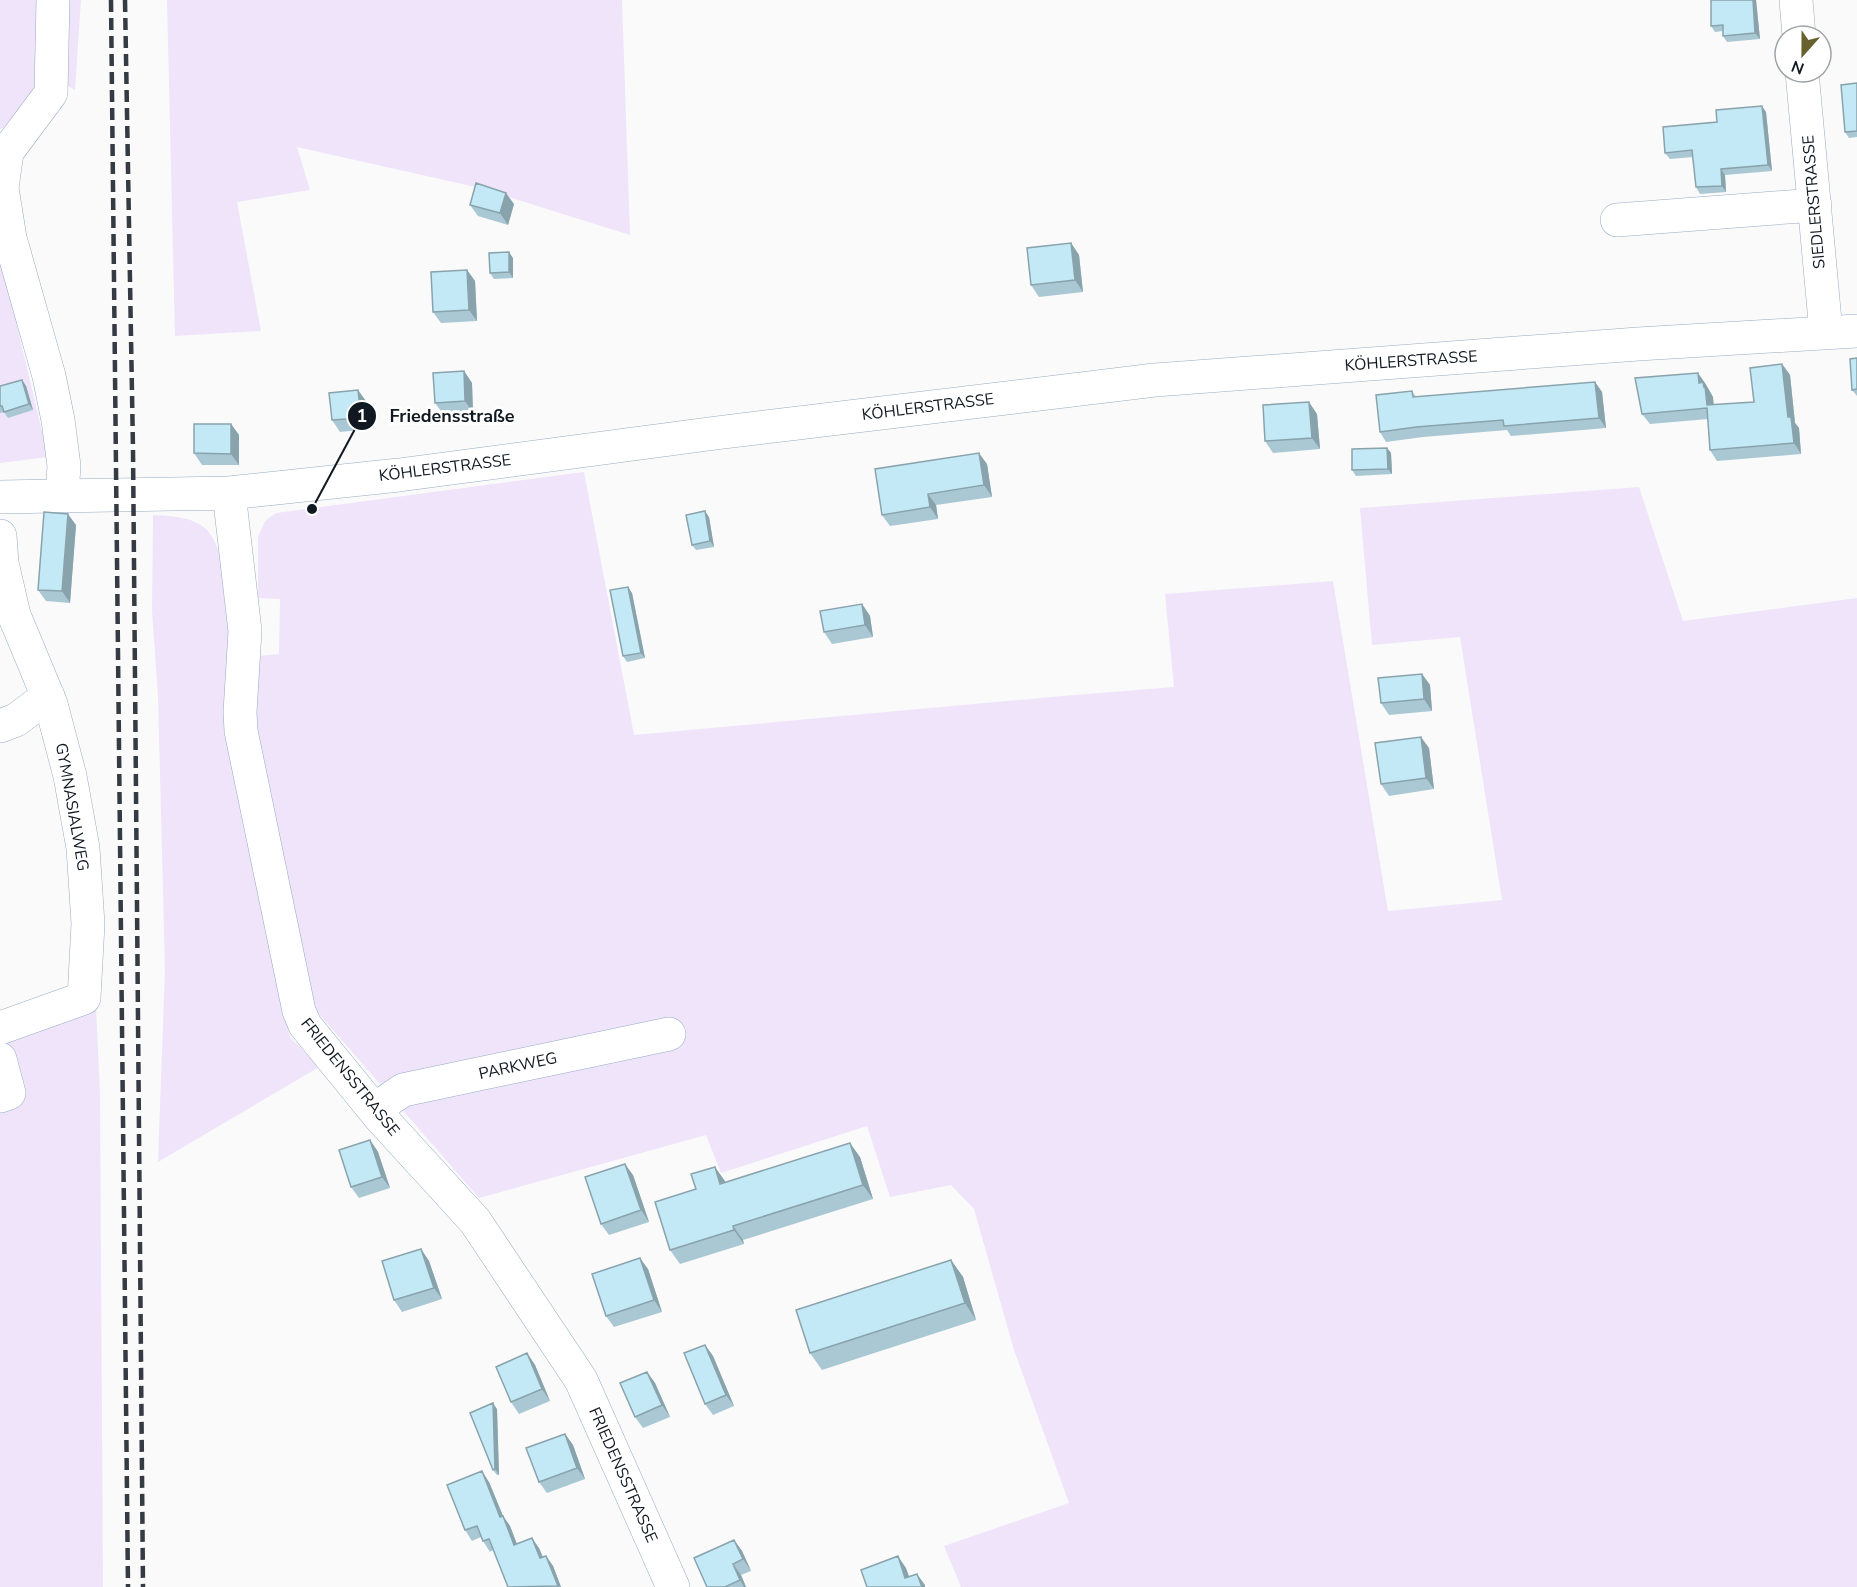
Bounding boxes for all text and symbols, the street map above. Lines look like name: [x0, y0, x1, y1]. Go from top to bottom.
north arrow: [1773, 24, 1833, 84]
text: N: [1788, 55, 1808, 79]
street label: SIEDLERSTRASSE: [1797, 134, 1831, 270]
street label: KÖHLERSTRASSE: [1344, 345, 1478, 377]
street label: KÖHLERSTRASSE: [861, 388, 995, 426]
callout: Friedensstraße: [347, 398, 526, 434]
text: 1: [357, 404, 367, 428]
text: Friedensstraße: [389, 404, 515, 428]
street label: KÖHLERSTRASSE: [378, 449, 512, 487]
street label: GYMNASIALWEG: [50, 741, 94, 873]
street label: FRIEDENSSTRASSE: [295, 1013, 405, 1141]
street label: PARKWEG: [477, 1047, 559, 1085]
street label: FRIEDENSSTRASSE: [583, 1404, 663, 1546]

